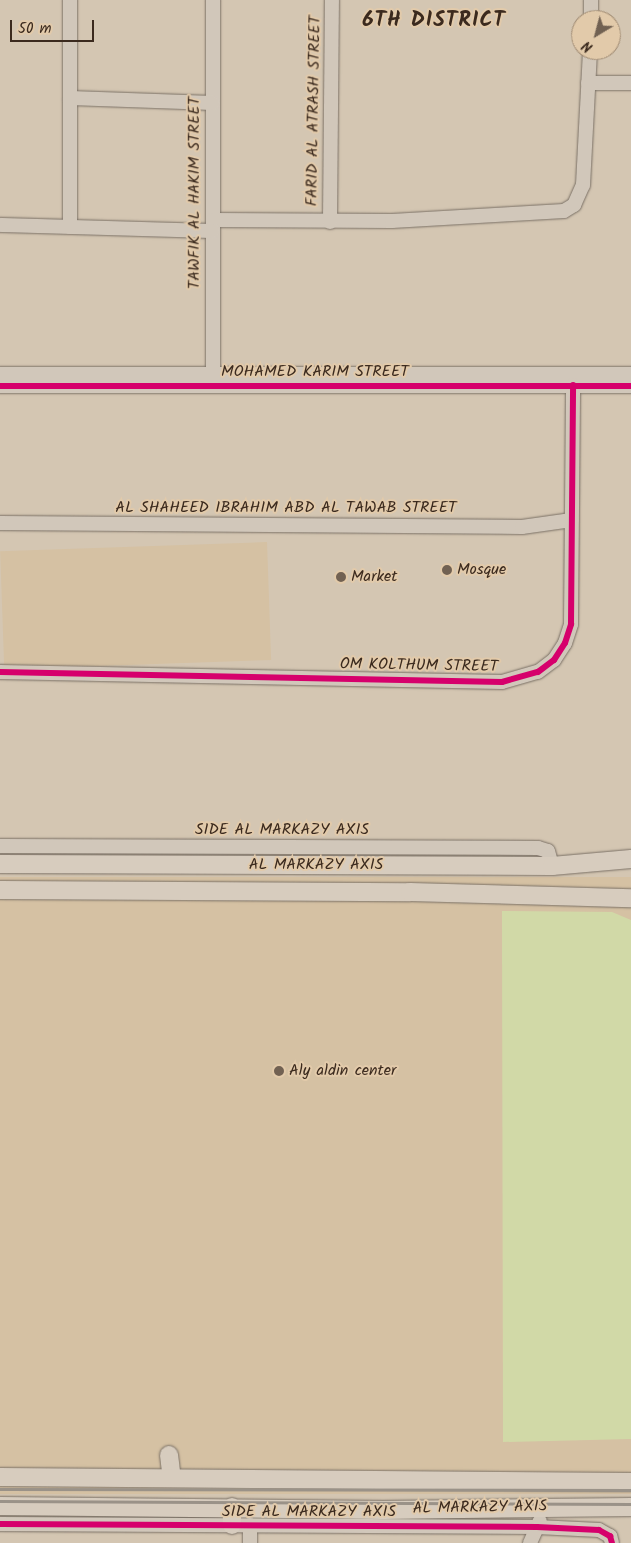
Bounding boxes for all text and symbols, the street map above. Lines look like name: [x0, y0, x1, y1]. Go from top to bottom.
district label: 6TH DISTRICT: [361, 8, 507, 34]
scale bar: [12, 10, 96, 42]
north arrow: [571, 10, 621, 60]
street label: FARID AL ATRASH STREET: [303, 16, 325, 206]
text: 50 m: [18, 17, 52, 41]
text: N: [577, 35, 598, 58]
street label: TAWFIK AL HAKIM STREET: [185, 97, 205, 289]
street label: MOHAMED KARIM STREET: [221, 362, 409, 382]
street label: AL SHAHEED IBRAHIM ABD AL TAWAB STREET: [115, 498, 457, 518]
place label: Mosque: [457, 560, 506, 580]
marker: Mosque: [441, 564, 453, 576]
place label: Market: [351, 567, 397, 587]
marker: Market: [335, 571, 347, 583]
street label: OM KOLTHUM STREET: [340, 655, 498, 677]
street label: SIDE AL MARKAZY AXIS: [195, 820, 369, 840]
street label: AL MARKAZY AXIS: [249, 855, 383, 875]
place label: Aly aldin center: [289, 1061, 396, 1081]
marker: Aly aldin center: [273, 1065, 285, 1077]
street label: AL MARKAZY AXIS: [413, 1497, 547, 1519]
street label: SIDE AL MARKAZY AXIS: [222, 1502, 396, 1522]

